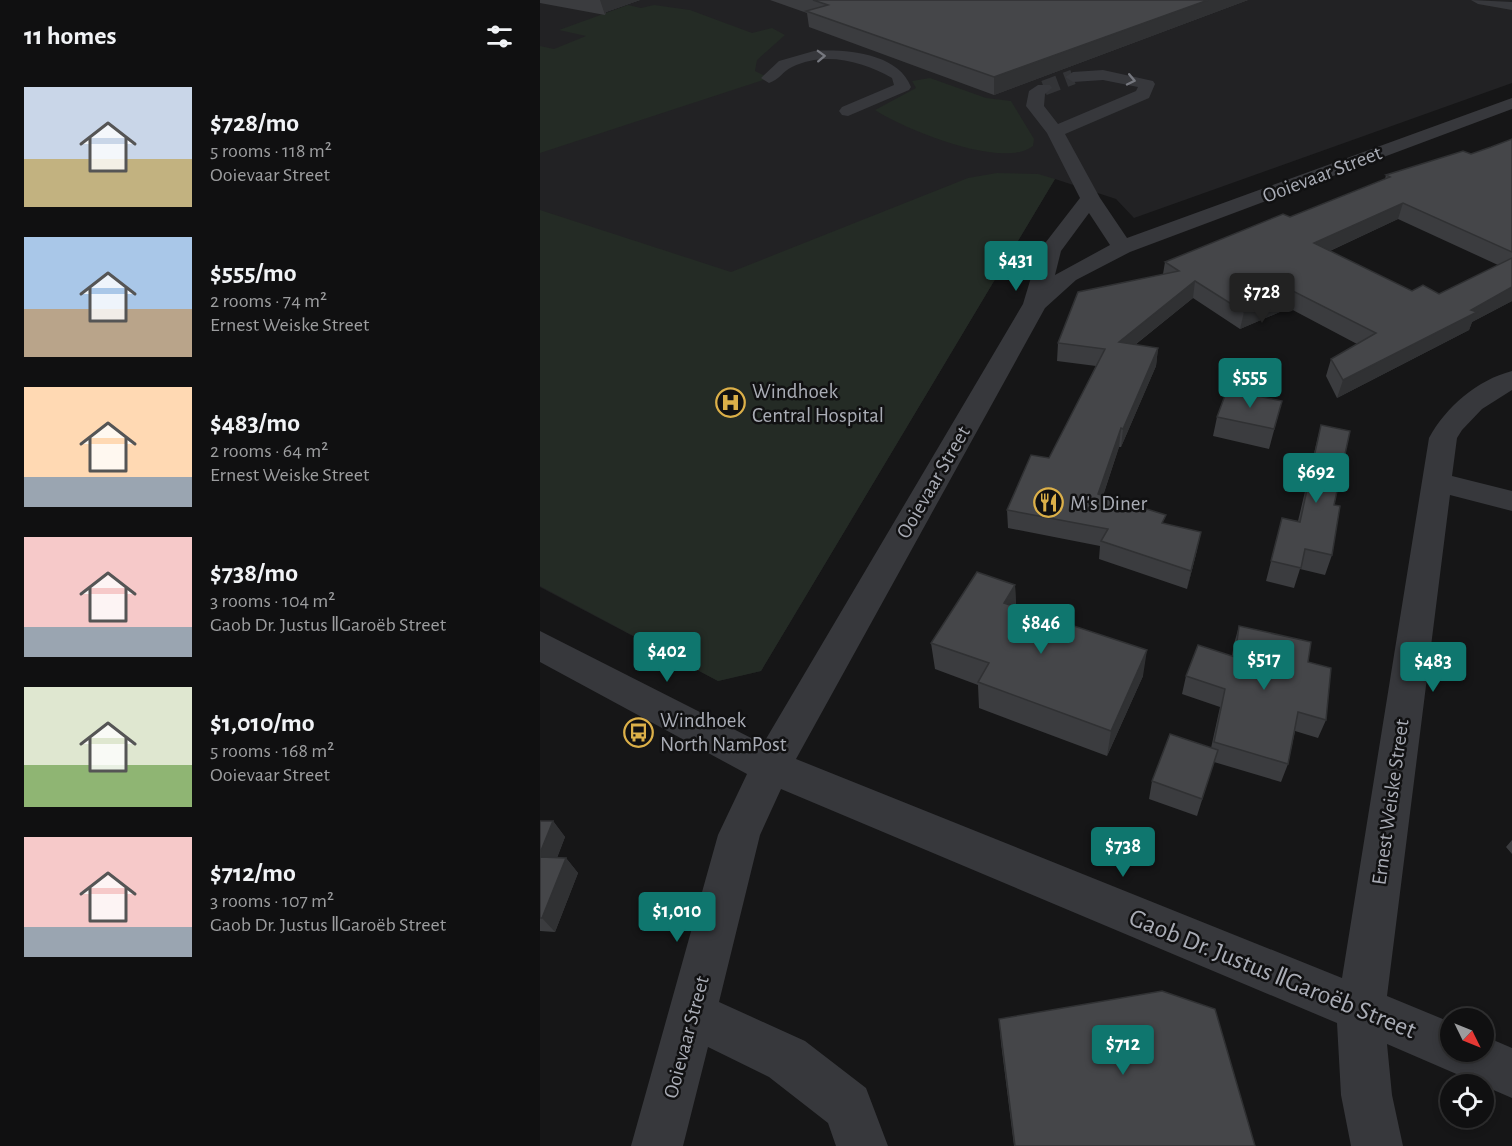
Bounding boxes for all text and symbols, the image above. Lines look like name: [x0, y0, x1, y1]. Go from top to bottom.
icon: filters: [483, 20, 516, 53]
text: 11 homes: [24, 23, 116, 49]
one-way arrow: [817, 50, 826, 62]
one-way arrow: [1126, 73, 1136, 86]
text: $728/mo: [210, 110, 299, 136]
icon: home: [72, 111, 144, 183]
text: 5 rooms · 118 m²: [210, 141, 332, 161]
street label: Ooievaar Street: [1260, 142, 1385, 207]
text: Ooievaar Street: [210, 165, 330, 185]
pin: $431: [980, 241, 1052, 292]
text: $431: [999, 250, 1033, 270]
text: $555/mo: [210, 260, 297, 286]
icon: home: [72, 261, 144, 333]
pin: $728: [1226, 273, 1298, 324]
text: $728: [1244, 282, 1280, 302]
text: 2 rooms · 74 m²: [210, 291, 327, 311]
text: Ernest Weiske Street: [210, 315, 369, 335]
pin: $555: [1214, 358, 1286, 409]
text: $555: [1233, 367, 1267, 387]
place label: Windhoek Central Hospital: [752, 381, 884, 426]
hospital icon: Windhoek Central Hospital: [715, 387, 747, 419]
text: $483/mo: [210, 410, 300, 436]
icon: home: [72, 411, 144, 483]
street label: Ooievaar Street: [893, 422, 974, 542]
text: 2 rooms · 64 m²: [210, 441, 328, 461]
pin: $692: [1280, 453, 1352, 504]
text: $692: [1297, 462, 1335, 482]
text: Ernest Weiske Street: [210, 465, 369, 485]
restaurant icon: M's Diner: [1033, 487, 1065, 519]
place label: M's Diner: [1070, 493, 1147, 514]
text: $738/mo: [210, 560, 298, 586]
icon: home: [72, 561, 144, 633]
text: 3 rooms · 104 m²: [210, 591, 335, 611]
pin: $846: [1005, 604, 1077, 655]
text: $846: [1022, 613, 1060, 633]
text: Gaob Dr. Justus ǁGaroëb Street: [210, 615, 446, 635]
pin: $402: [631, 632, 703, 683]
pin: $517: [1228, 640, 1300, 691]
text: $402: [648, 641, 686, 661]
pin: $483: [1397, 642, 1469, 693]
text: $517: [1247, 649, 1281, 669]
text: $483: [1414, 651, 1452, 671]
text: $1,010/mo: [210, 710, 315, 736]
place label: Windhoek North NamPost: [660, 710, 787, 755]
icon: home: [72, 711, 144, 783]
bus stop icon: Windhoek North NamPost: [623, 716, 655, 748]
street label: Ernest Weiske Street: [1368, 717, 1413, 886]
text: 5 rooms · 168 m²: [210, 741, 334, 761]
text: Ooievaar Street: [210, 765, 330, 785]
pin: $738: [1087, 827, 1159, 878]
text: $738: [1105, 836, 1141, 856]
text: $712/mo: [210, 860, 296, 886]
icon: home: [72, 861, 144, 933]
text: 3 rooms · 107 m²: [210, 891, 334, 911]
pin: $1,010: [628, 892, 726, 943]
text: $1,010: [653, 901, 701, 921]
street label: Gaob Dr. Justus ǁGaroëb Street: [1125, 904, 1420, 1043]
text: Gaob Dr. Justus ǁGaroëb Street: [210, 915, 446, 935]
street label: Ooievaar Street: [660, 973, 713, 1101]
north arrow: [1440, 1008, 1494, 1062]
map controls: [1440, 1008, 1494, 1128]
pin: $712: [1087, 1025, 1159, 1076]
text: $712: [1106, 1034, 1140, 1054]
button: locate: [1440, 1074, 1494, 1128]

